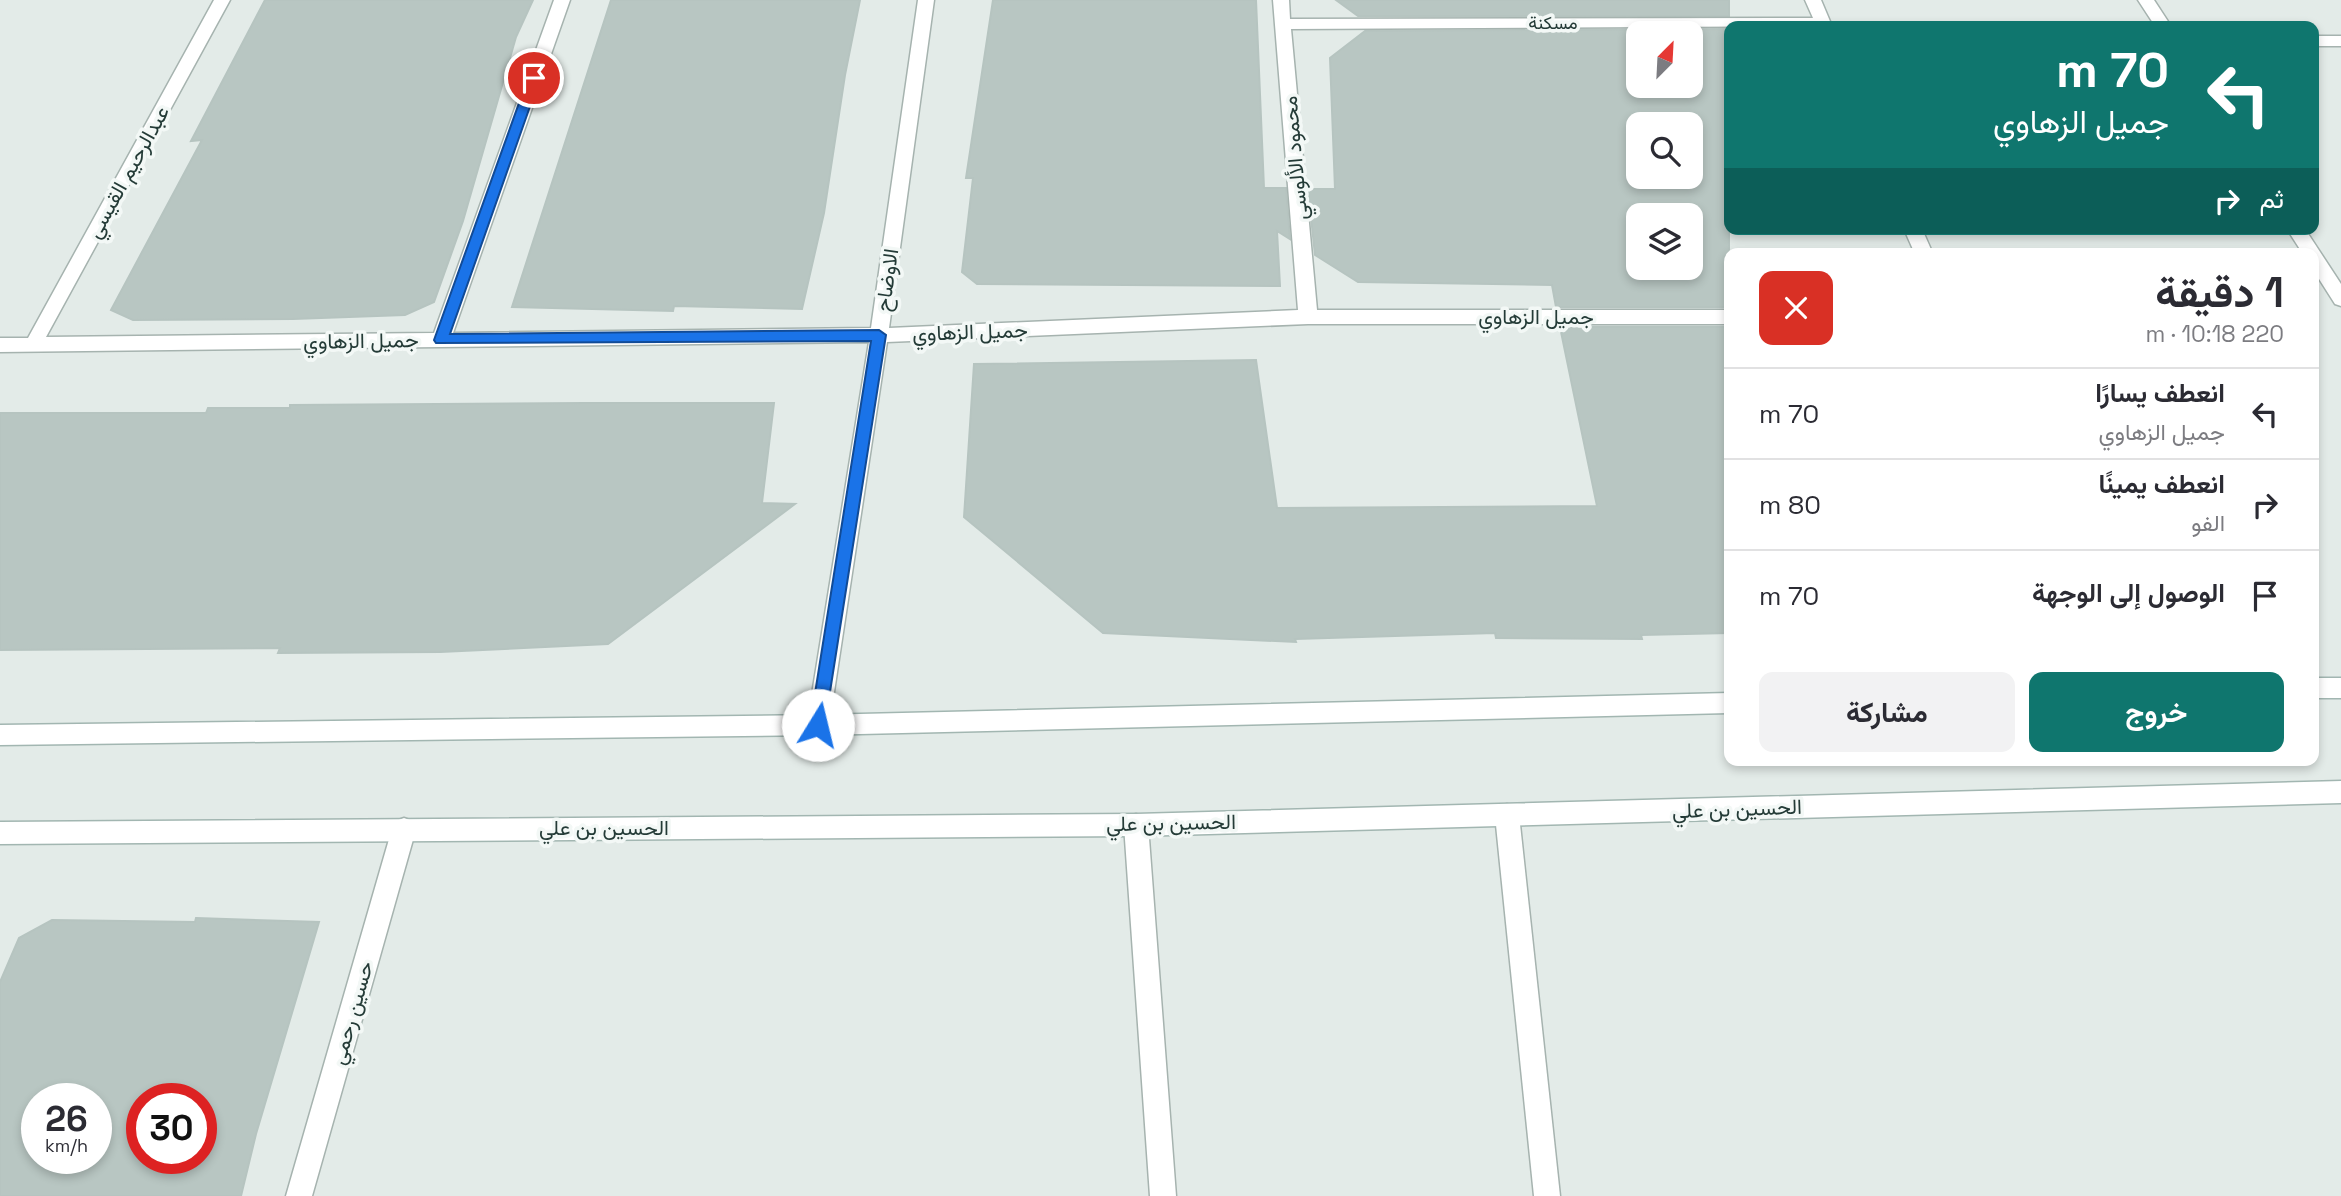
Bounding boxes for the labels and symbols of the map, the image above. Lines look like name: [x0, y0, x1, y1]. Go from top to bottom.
street label: مسكنة: [1528, 11, 1578, 34]
north arrow: [1626, 21, 1703, 98]
pin: [504, 48, 564, 108]
street label: محمود الألوسي: [1276, 94, 1317, 221]
street label: عبدالرحيم القيسي: [80, 101, 179, 245]
street label: الاوضاح: [869, 247, 905, 313]
street label: جميل الزهاوي: [1478, 303, 1594, 334]
street label: جميل الزهاوي: [912, 316, 1028, 351]
street label: جميل الزهاوي: [303, 326, 419, 359]
position arrow: [781, 688, 855, 762]
street label: الحسين بن علي: [1672, 793, 1802, 828]
street label: الحسين بن علي: [1106, 808, 1236, 841]
street label: الحسين بن علي: [539, 814, 669, 845]
street label: حسين رحمي: [324, 958, 383, 1069]
speed limit sign: 30: [126, 1083, 217, 1174]

